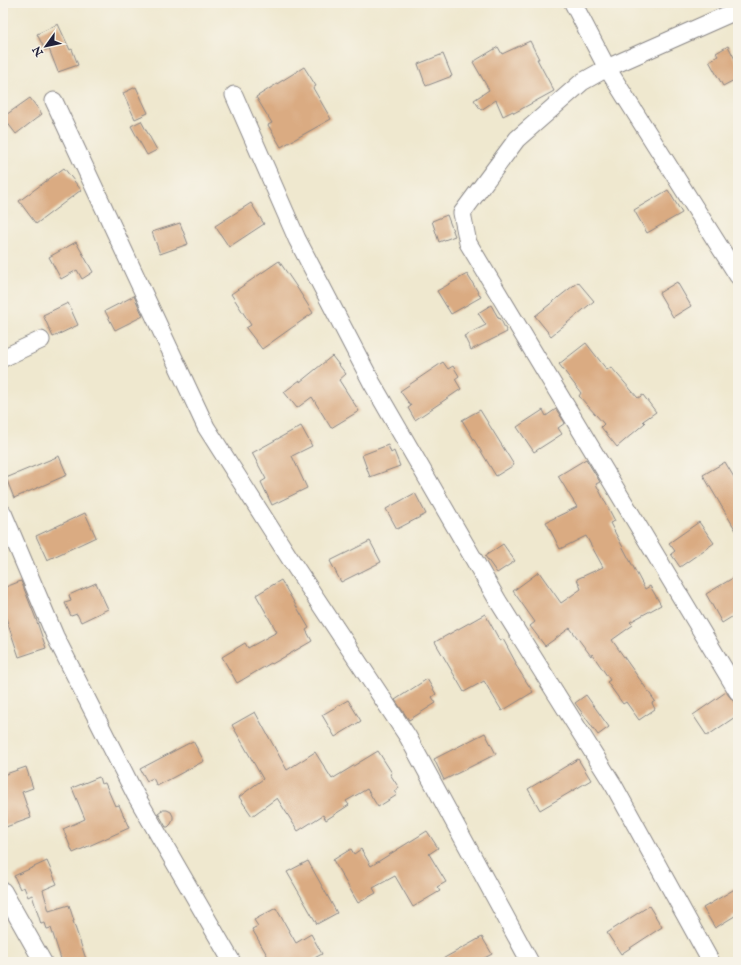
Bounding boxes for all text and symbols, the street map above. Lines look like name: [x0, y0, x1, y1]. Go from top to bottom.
north arrow: [26, 26, 66, 66]
text: N: [30, 43, 47, 60]

